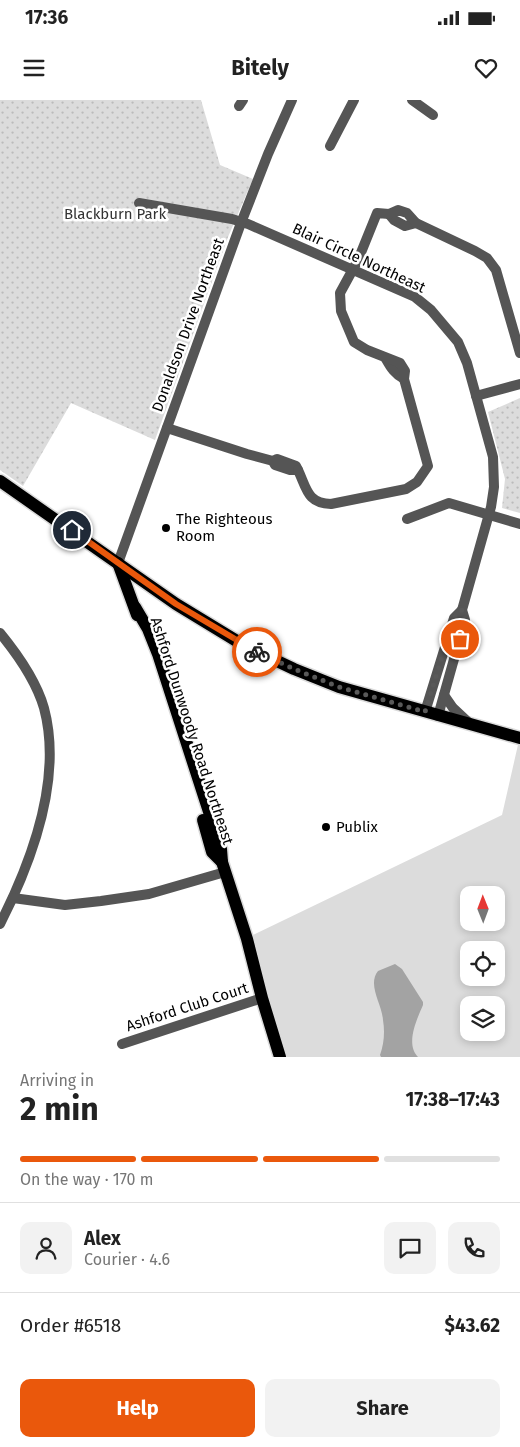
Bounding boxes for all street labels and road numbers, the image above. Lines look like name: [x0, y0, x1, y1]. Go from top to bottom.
street label: Blair Circle Northeast: [290, 219, 429, 297]
street label: Donaldson Drive Northeast: [148, 235, 228, 414]
street label: Ashford Dunwoody Road Northeast: [147, 615, 238, 848]
street label: Ashford Club Court: [124, 979, 251, 1035]

